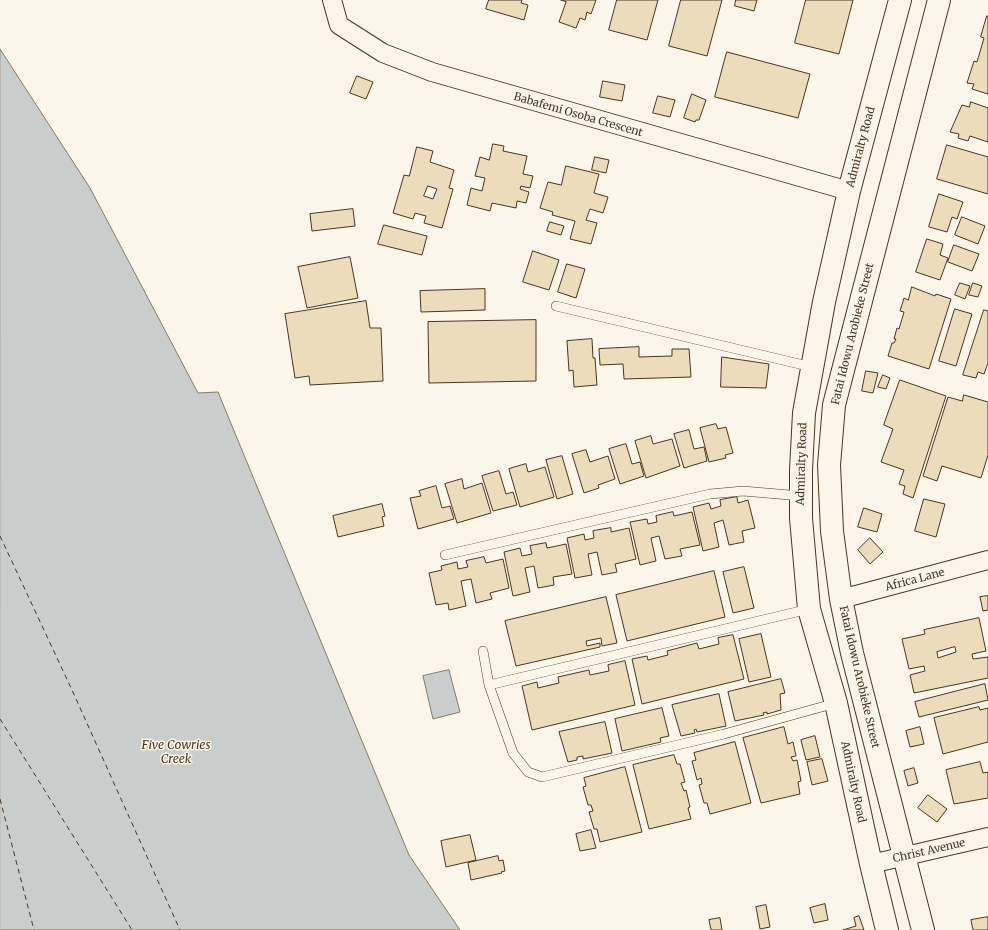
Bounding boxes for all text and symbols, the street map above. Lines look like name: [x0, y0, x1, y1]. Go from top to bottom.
street label: Babafemi Osoba Crescent: [512, 90, 644, 140]
street label: Admiralty Road: [844, 105, 878, 189]
street label: Fatai Idowu Arobieke Street: [829, 262, 877, 406]
street label: Admiralty Road: [794, 422, 810, 506]
street label: Africa Lane: [884, 566, 946, 594]
street label: Fatai Idowu Arobieke Street: [836, 605, 882, 749]
water label: Five Cowries Creek: [142, 739, 210, 767]
street label: Admiralty Road: [838, 740, 868, 824]
street label: Christ Avenue: [892, 836, 966, 866]

